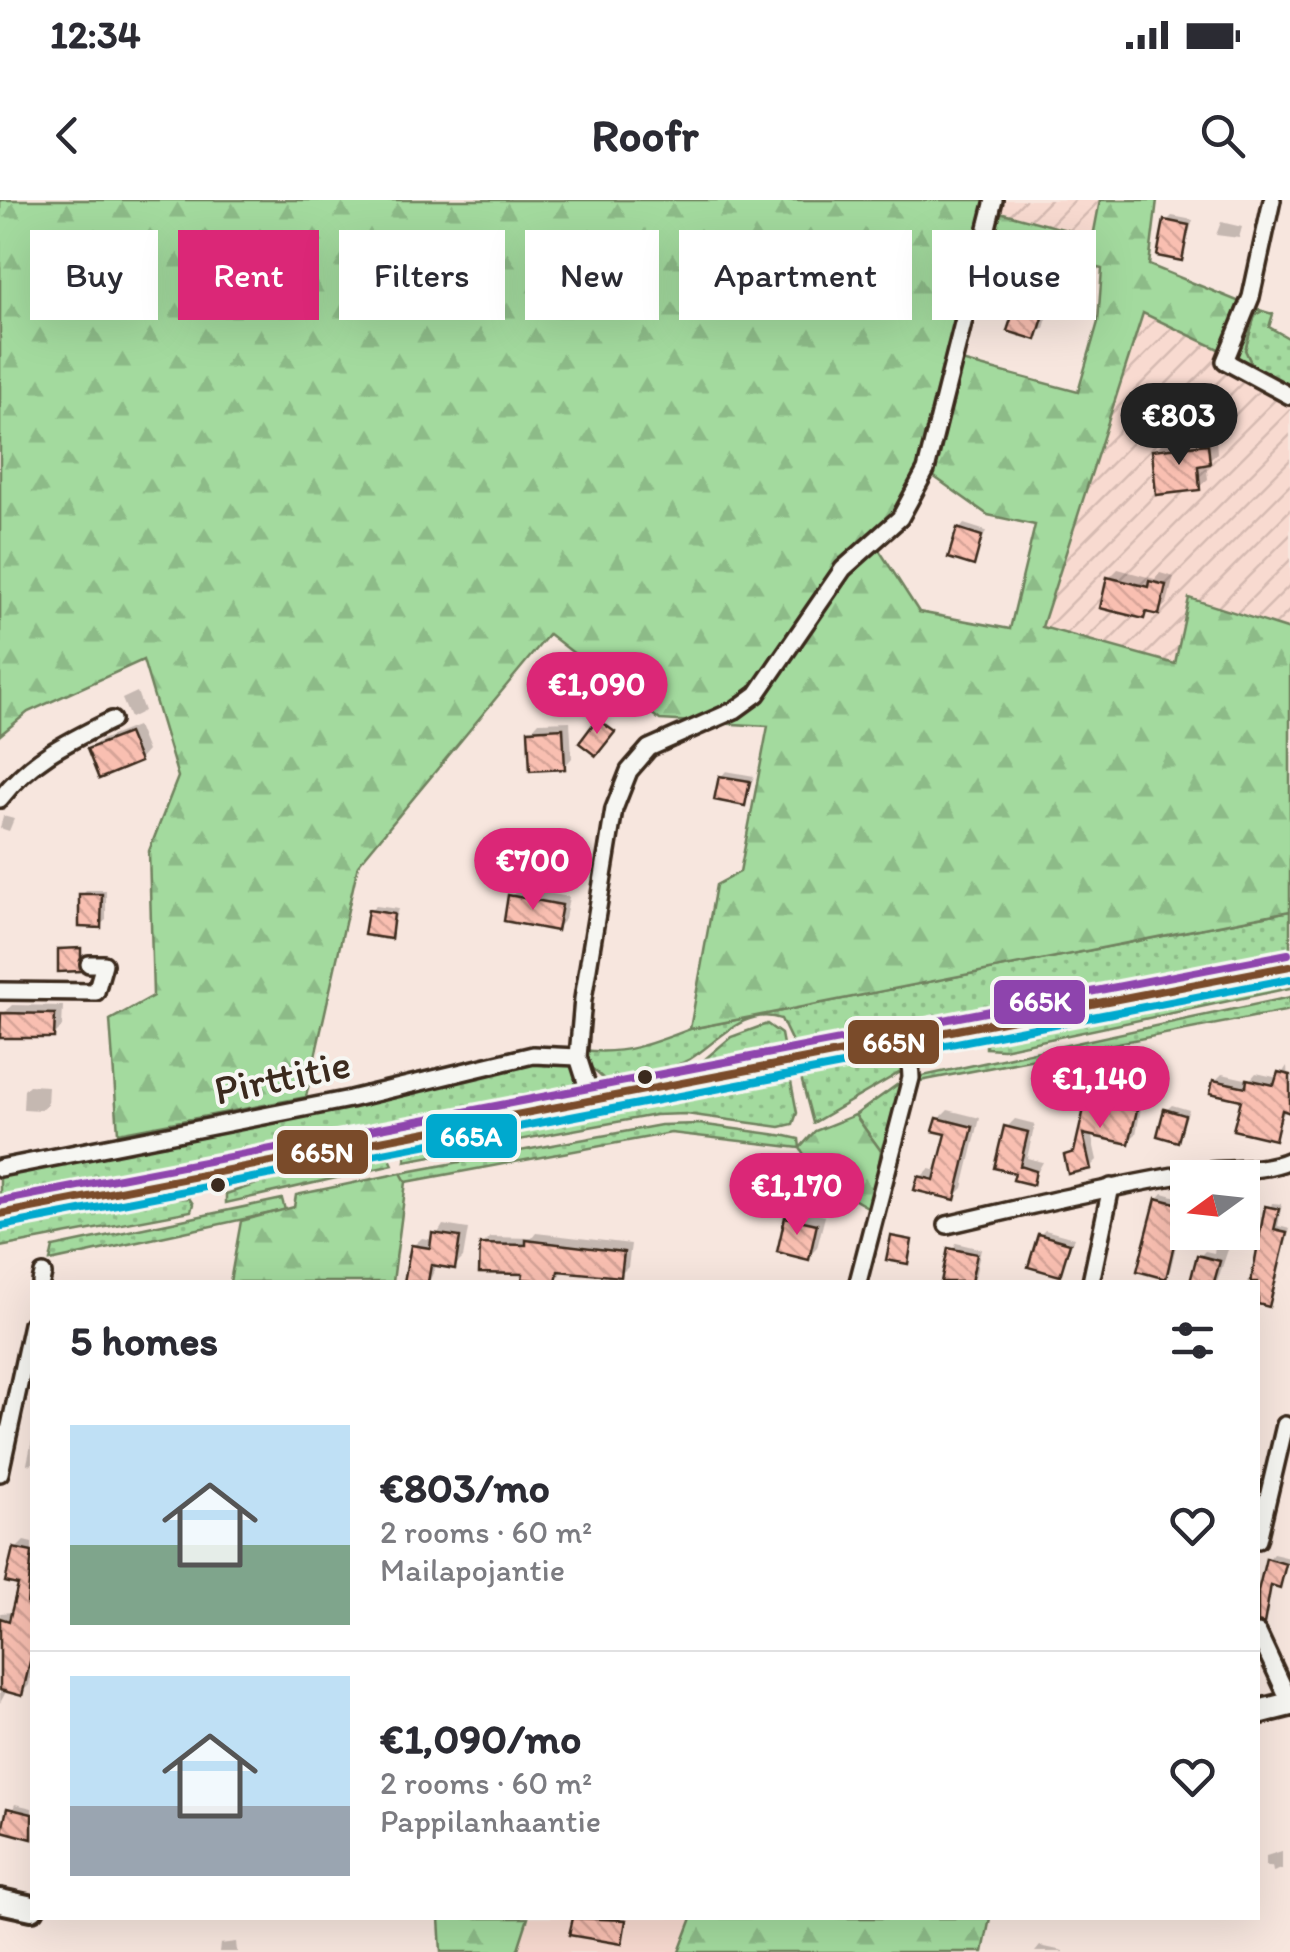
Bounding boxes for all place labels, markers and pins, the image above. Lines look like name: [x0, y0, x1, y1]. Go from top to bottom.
pin: €803: [1120, 383, 1238, 468]
pin: €1,090: [516, 652, 678, 737]
pin: €700: [474, 828, 592, 913]
pin: €1,140: [1019, 1046, 1181, 1131]
unlabelled marker: [635, 1067, 655, 1087]
pin: €1,170: [716, 1153, 878, 1238]
unlabelled marker: [208, 1175, 228, 1195]

